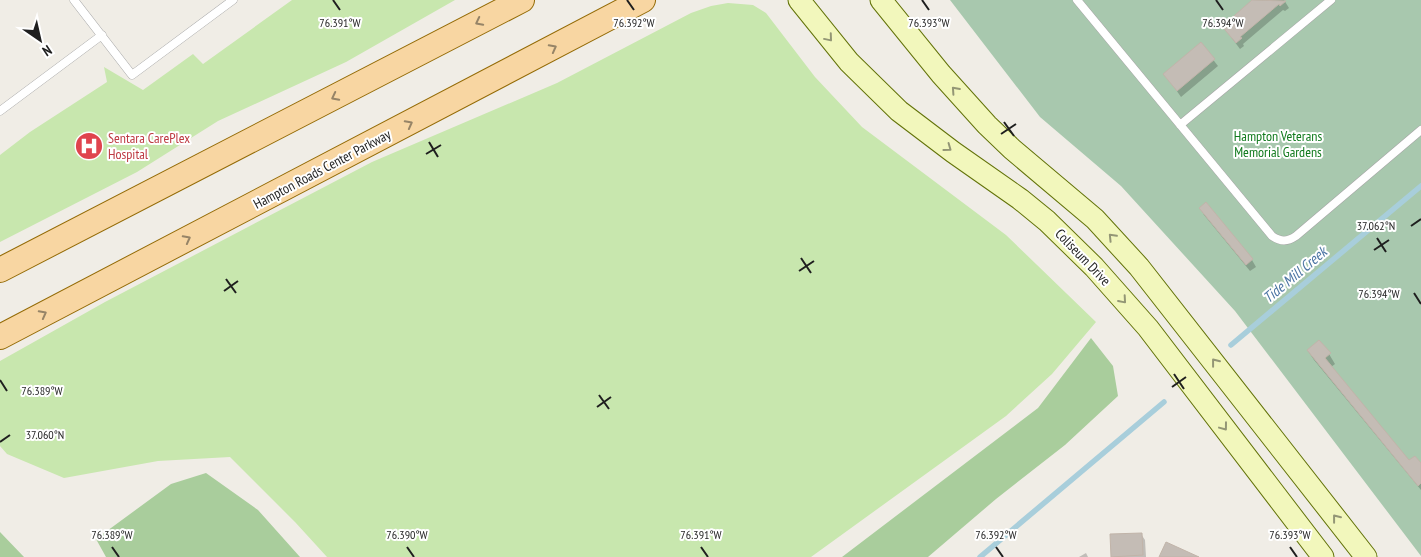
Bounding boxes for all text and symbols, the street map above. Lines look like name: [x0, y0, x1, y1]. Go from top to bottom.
north arrow: [15, 15, 65, 65]
text: 76.391°W: [319, 15, 361, 30]
text: 76.392°W: [613, 15, 655, 30]
text: 76.393°W: [908, 15, 950, 30]
text: 76.394°W: [1202, 15, 1244, 30]
one-way arrow: [475, 16, 484, 26]
one-way arrow: [823, 33, 832, 42]
text: N: [39, 41, 55, 60]
one-way arrow: [548, 44, 557, 54]
one-way arrow: [952, 87, 961, 96]
one-way arrow: [331, 91, 340, 101]
one-way arrow: [404, 120, 413, 130]
street label: Hampton Roads Center Parkway: [250, 125, 394, 213]
park label: Hampton Veterans Memorial Gardens: [1234, 127, 1322, 161]
place label: Sentara CarePlex Hospital: [108, 129, 190, 163]
hospital icon: Sentara CarePlex Hospital: [74, 131, 104, 161]
one-way arrow: [942, 143, 951, 151]
text: 37.062°N: [1357, 218, 1395, 233]
street label: Coliseum Drive: [1051, 225, 1115, 289]
one-way arrow: [1109, 233, 1118, 242]
one-way arrow: [182, 235, 191, 245]
water label: Tide Mill Creek: [1259, 241, 1332, 307]
text: 76.394°W: [1358, 286, 1400, 301]
one-way arrow: [1117, 294, 1126, 303]
one-way arrow: [38, 311, 47, 321]
one-way arrow: [1212, 358, 1221, 368]
text: 76.389°W: [21, 383, 63, 398]
one-way arrow: [1218, 421, 1226, 430]
text: 37.060°N: [26, 427, 64, 442]
one-way arrow: [1333, 515, 1342, 524]
text: 76.389°W: [91, 527, 133, 542]
text: 76.390°W: [386, 527, 428, 542]
text: 76.391°W: [680, 527, 722, 542]
text: 76.392°W: [975, 527, 1017, 542]
text: 76.393°W: [1269, 527, 1311, 542]

